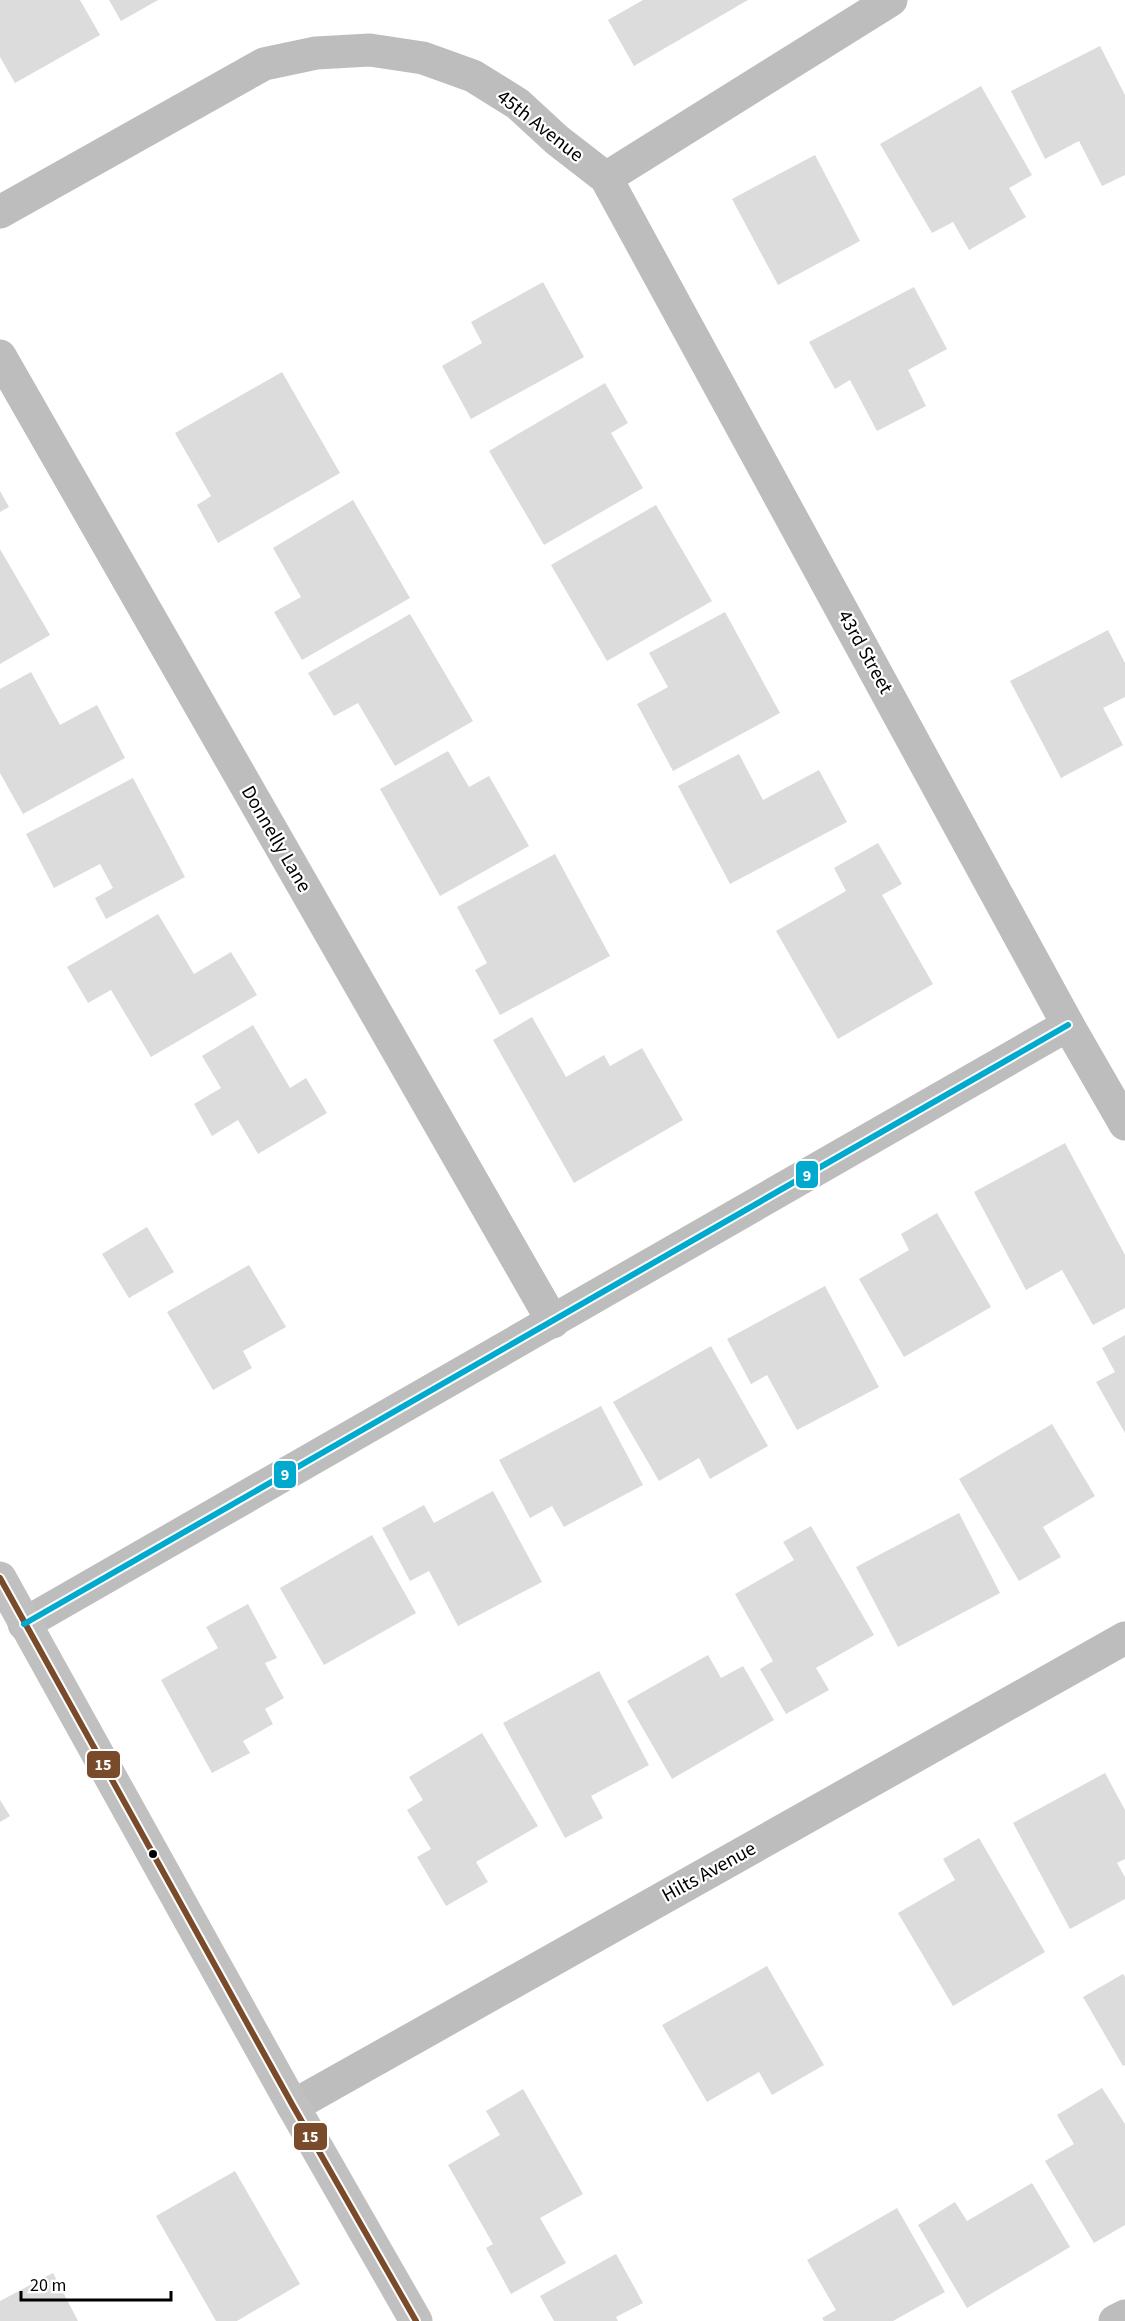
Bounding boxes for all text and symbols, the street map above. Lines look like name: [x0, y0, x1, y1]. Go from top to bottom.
street label: 45th Avenue: [491, 83, 589, 169]
street label: 43rd Street: [830, 605, 900, 699]
street label: Donnelly Lane: [234, 780, 318, 898]
line badge: 9: [795, 1160, 819, 1189]
text: 9: [803, 1165, 811, 1187]
line badge: 9: [273, 1460, 297, 1489]
text: 9: [281, 1464, 289, 1486]
line badge: 15: [86, 1750, 121, 1779]
text: 15: [95, 1754, 111, 1776]
street label: Hilts Avenue: [657, 1835, 761, 1909]
unlabelled marker: [147, 1848, 159, 1860]
line badge: 15: [293, 2122, 328, 2151]
text: 15: [302, 2126, 318, 2148]
scale bar: [21, 2264, 171, 2302]
text: 20 m: [30, 2273, 66, 2298]

